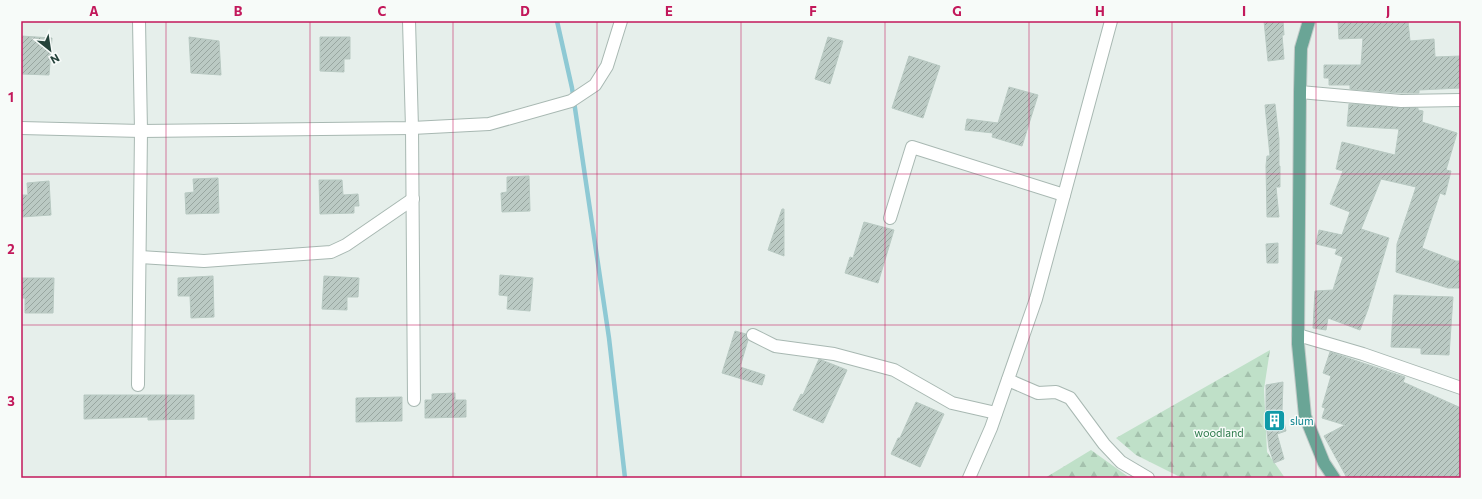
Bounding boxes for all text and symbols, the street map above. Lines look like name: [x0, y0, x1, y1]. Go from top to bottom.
text: A: [89, 3, 99, 19]
text: B: [234, 3, 243, 19]
text: C: [378, 3, 387, 19]
text: D: [520, 3, 530, 19]
text: E: [665, 3, 673, 19]
text: F: [809, 3, 817, 19]
text: G: [952, 3, 962, 19]
text: H: [1095, 3, 1105, 19]
text: I: [1242, 3, 1246, 19]
text: J: [1386, 3, 1390, 19]
north arrow: [30, 30, 70, 70]
text: N: [48, 51, 62, 67]
text: 1: [8, 89, 14, 105]
text: 2: [7, 241, 15, 257]
text: 3: [7, 393, 15, 409]
building icon: slum: [1262, 407, 1288, 433]
place label: slum: [1290, 414, 1314, 427]
park label: woodland: [1194, 426, 1244, 439]

